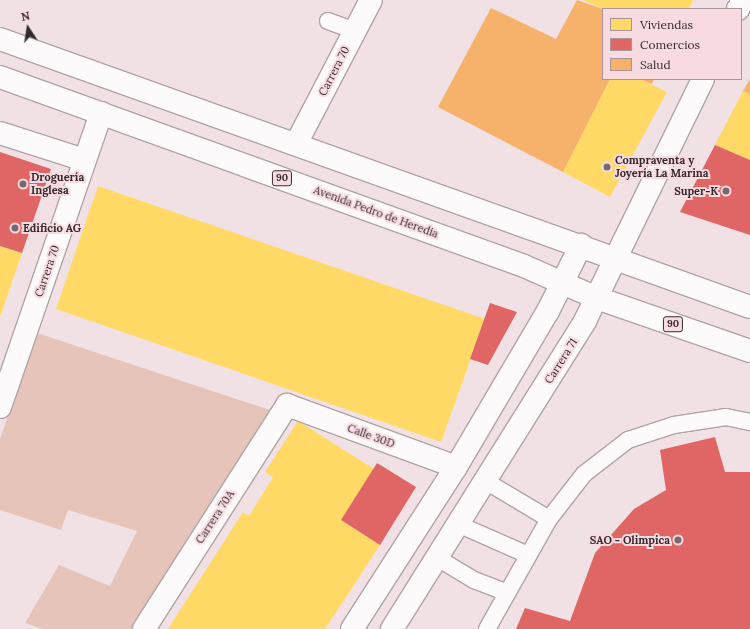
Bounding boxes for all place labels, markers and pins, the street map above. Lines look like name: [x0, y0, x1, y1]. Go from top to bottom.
place label: Compraventa y Joyería La Marina: [615, 154, 709, 180]
marker: Compraventa y Joyería La Marina: [602, 162, 612, 172]
place label: Droguería Inglesa: [31, 171, 84, 197]
marker: Droguería Inglesa: [18, 179, 28, 189]
place label: Super-K: [674, 184, 718, 198]
marker: Super-K: [721, 186, 731, 196]
place label: Edificio AG: [23, 221, 81, 235]
marker: Edificio AG: [10, 223, 20, 233]
place label: SAO - Olimpica: [590, 533, 670, 547]
marker: SAO - Olimpica: [673, 535, 683, 545]

